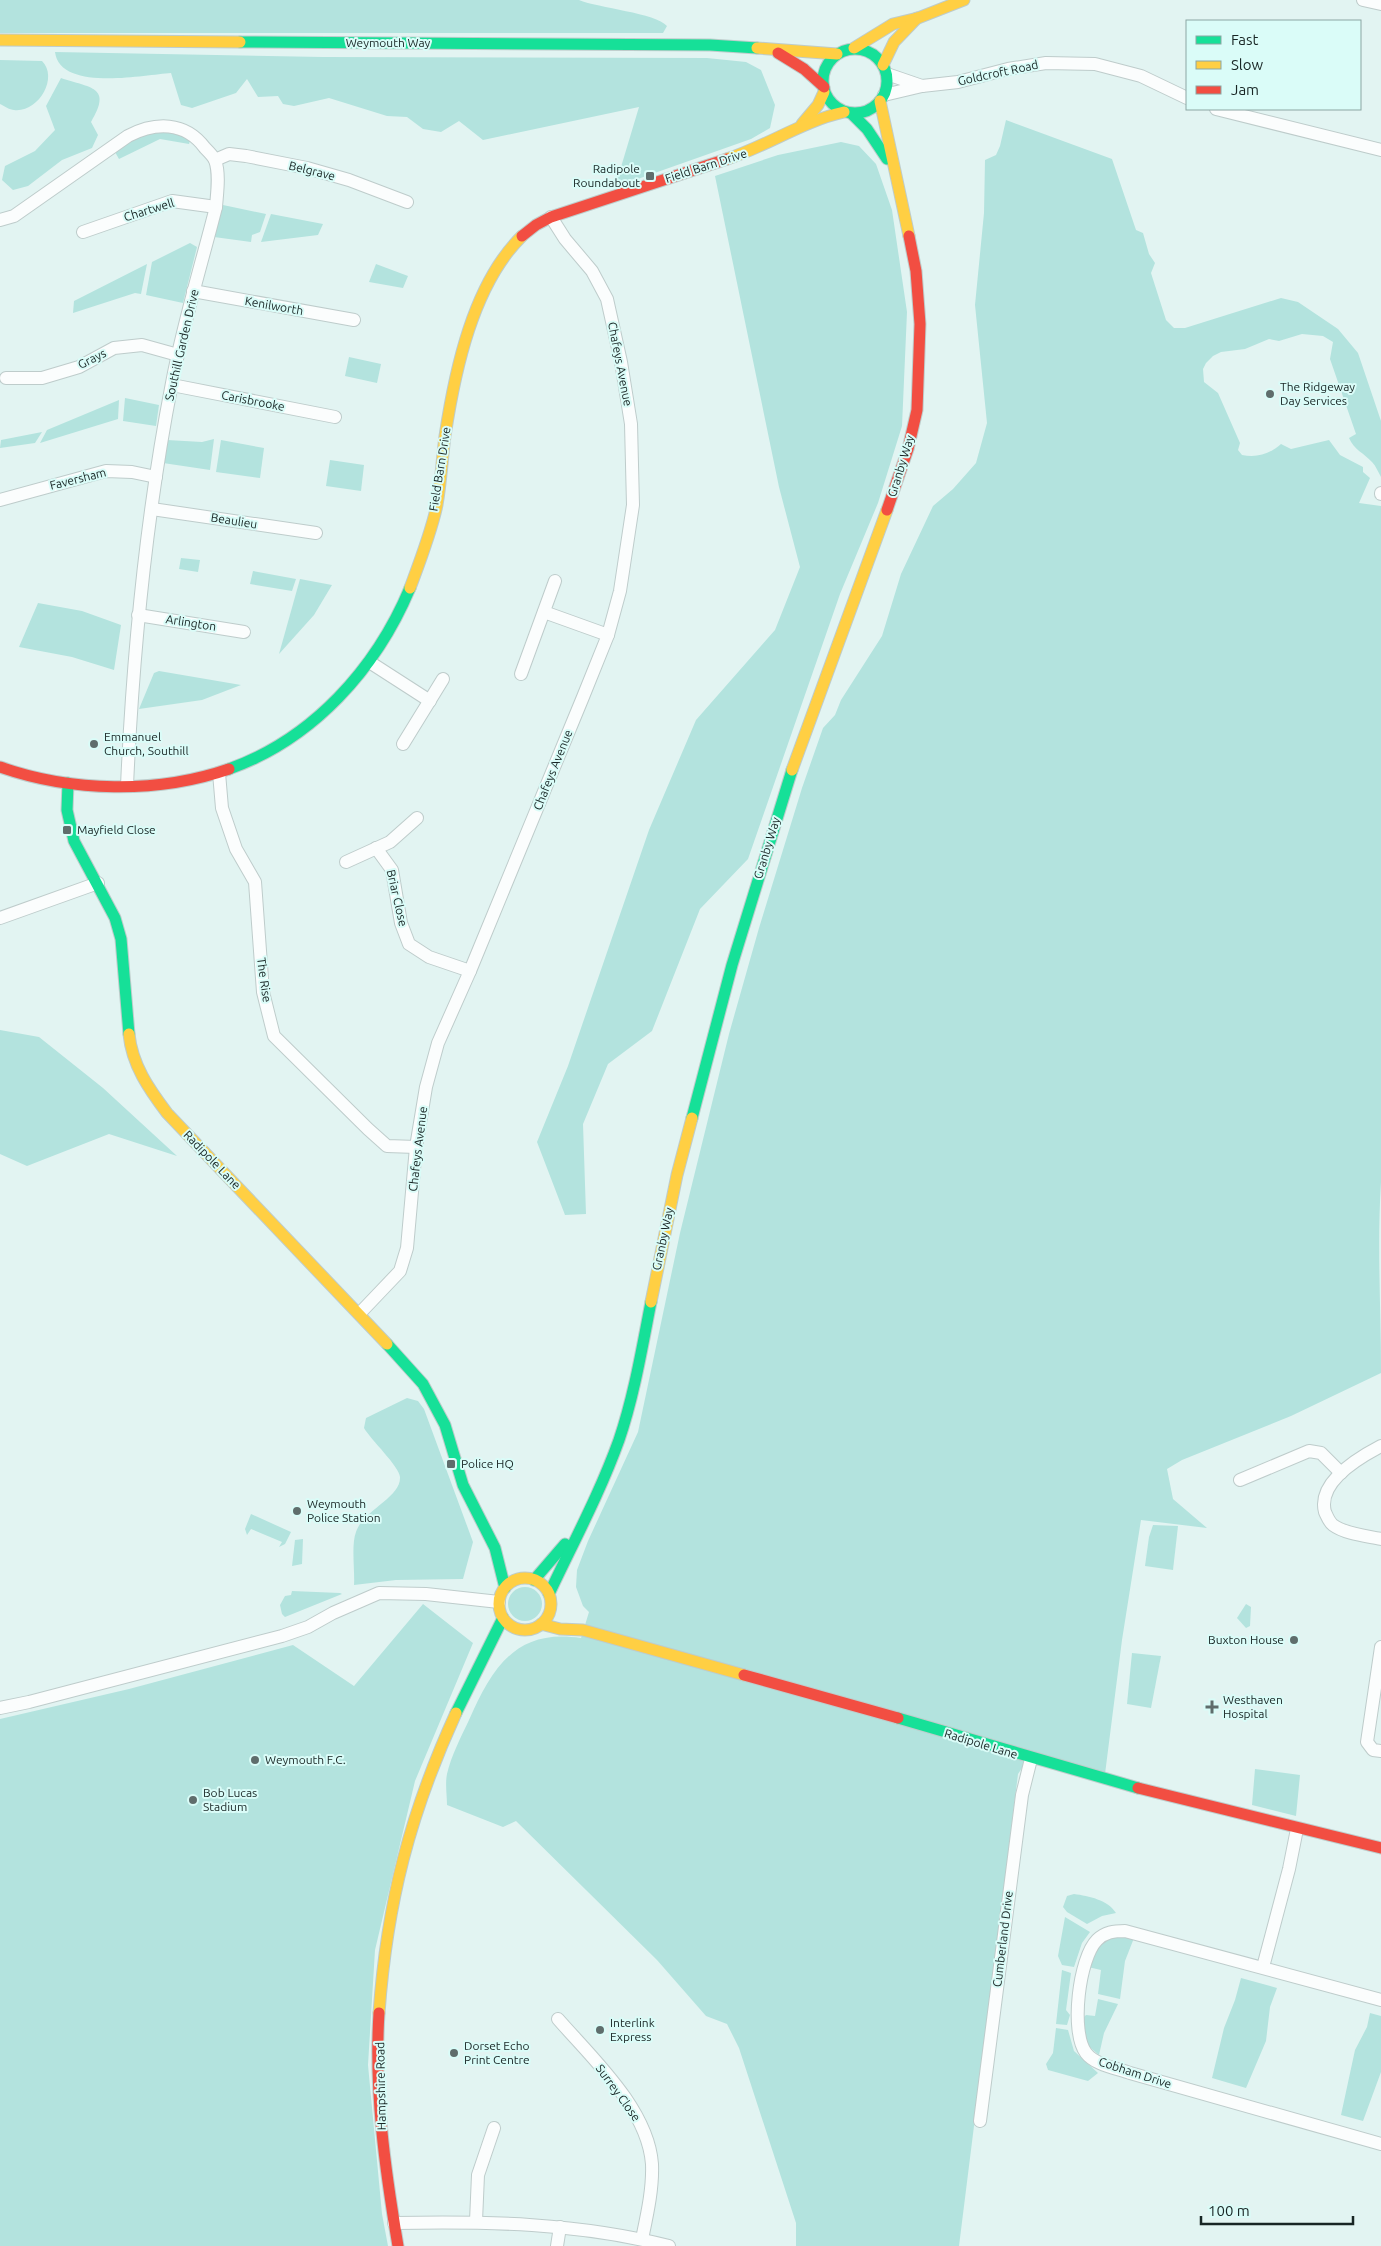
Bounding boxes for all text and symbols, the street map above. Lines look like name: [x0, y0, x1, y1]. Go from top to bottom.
legend: [1186, 20, 1361, 110]
text: Fast: [1231, 31, 1259, 48]
street label: Weymouth Way: [346, 36, 431, 49]
text: Slow: [1231, 56, 1264, 73]
street label: Goldcroft Road: [956, 58, 1039, 87]
text: Jam: [1231, 81, 1259, 98]
street label: Field Barn Drive: [663, 146, 748, 185]
street label: Belgrave: [288, 158, 337, 183]
place label: Radipole Roundabout: [573, 162, 640, 189]
marker: Radipole Roundabout: [644, 170, 656, 182]
street label: Chartwell: [122, 196, 176, 223]
street label: Southill Garden Drive: [162, 288, 201, 402]
street label: Kenilworth: [244, 294, 304, 317]
street label: Chafeys Avenue: [606, 321, 635, 407]
street label: Grays: [76, 346, 108, 371]
place label: The Ridgeway Day Services: [1280, 380, 1355, 407]
street label: Carisbrooke: [220, 388, 286, 413]
marker: The Ridgeway Day Services: [1264, 388, 1276, 400]
street label: Field Barn Drive: [426, 426, 453, 512]
street label: Granby Way: [885, 433, 916, 498]
street label: Faversham: [48, 465, 107, 492]
street label: Beaulieu: [210, 510, 258, 531]
street label: Arlington: [165, 612, 217, 633]
street label: Chafeys Avenue: [530, 728, 575, 812]
place label: Emmanuel Church, Southill: [104, 730, 189, 757]
marker: Emmanuel Church, Southill: [88, 738, 100, 750]
street label: Granby Way: [751, 815, 782, 880]
place label: Mayfield Close: [77, 823, 156, 836]
marker: Mayfield Close: [61, 824, 73, 836]
street label: Briar Close: [385, 868, 410, 928]
street label: The Rise: [255, 957, 274, 1003]
street label: Chafeys Avenue: [406, 1106, 429, 1192]
street label: Radipole Lane: [181, 1128, 243, 1191]
street label: Granby Way: [650, 1206, 676, 1271]
place label: Police HQ: [461, 1457, 514, 1470]
marker: Police HQ: [445, 1458, 457, 1470]
place label: Weymouth Police Station: [307, 1497, 381, 1524]
marker: Weymouth Police Station: [291, 1505, 303, 1517]
place label: Buxton House: [1208, 1633, 1284, 1646]
marker: Buxton House: [1288, 1634, 1300, 1646]
place label: Westhaven Hospital: [1223, 1693, 1283, 1720]
marker: Westhaven Hospital: [1205, 1700, 1219, 1714]
street label: Radipole Lane: [943, 1726, 1019, 1761]
place label: Weymouth F.C.: [265, 1753, 346, 1766]
marker: Weymouth F.C.: [249, 1754, 261, 1766]
place label: Bob Lucas Stadium: [203, 1786, 257, 1813]
marker: Bob Lucas Stadium: [187, 1794, 199, 1806]
street label: Cumberland Drive: [990, 1890, 1015, 1988]
place label: Interlink Express: [610, 2016, 655, 2043]
marker: Interlink Express: [594, 2024, 606, 2036]
place label: Dorset Echo Print Centre: [464, 2039, 530, 2066]
street label: Hampshire Road: [373, 2042, 388, 2130]
marker: Dorset Echo Print Centre: [448, 2047, 460, 2059]
street label: Cobham Drive: [1097, 2055, 1173, 2090]
street label: Surrey Close: [594, 2062, 643, 2124]
scale bar: [1201, 2194, 1354, 2226]
text: 100 m: [1208, 2202, 1250, 2219]

